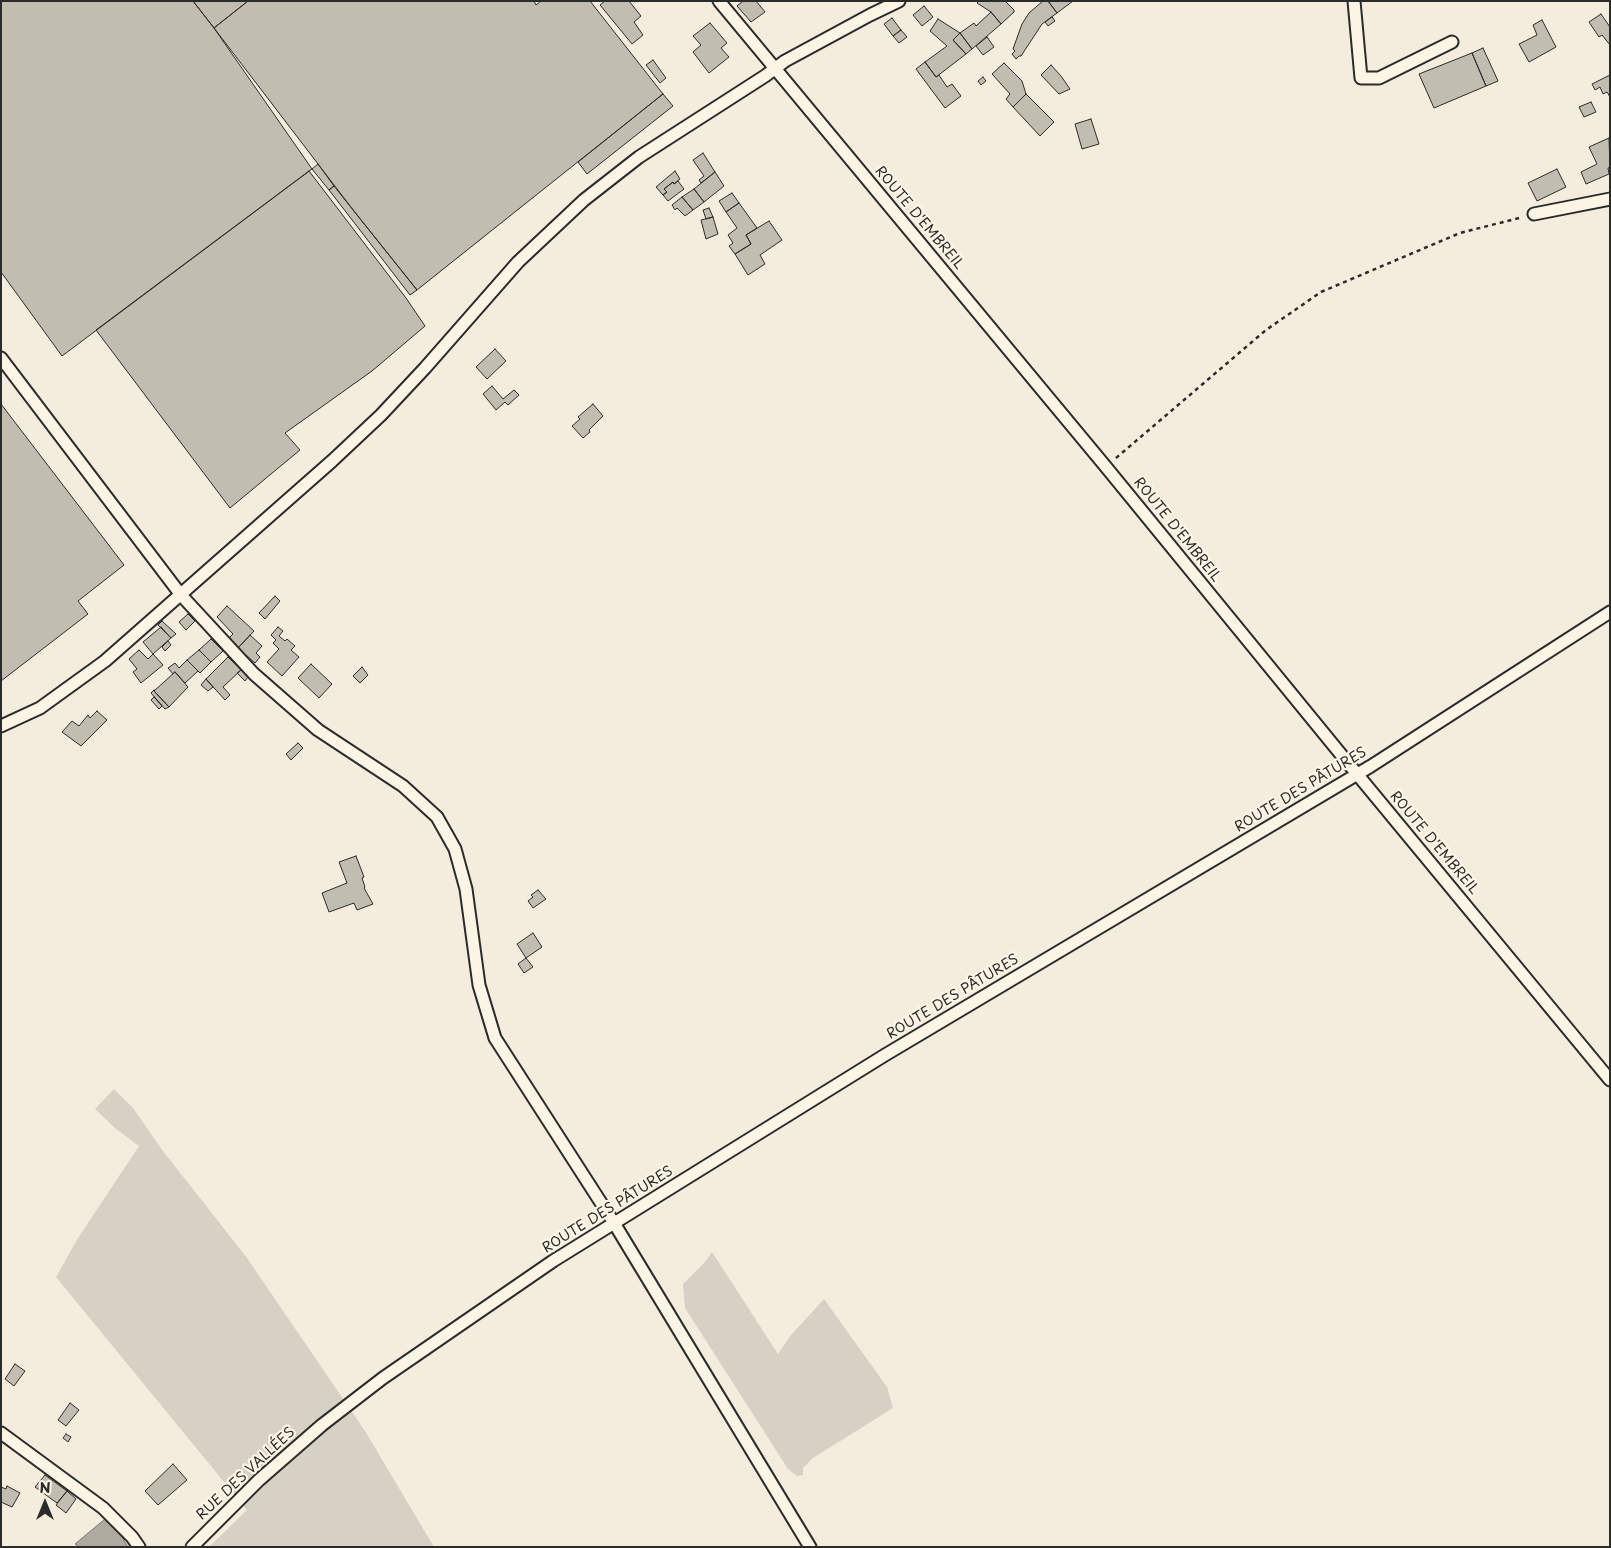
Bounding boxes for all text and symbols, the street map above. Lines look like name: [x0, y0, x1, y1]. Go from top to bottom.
street label: ROUTE D'EMBREIL: [871, 163, 967, 273]
street label: ROUTE D'EMBREIL: [1130, 474, 1224, 586]
street label: ROUTE DES PÂTURES: [1232, 744, 1370, 836]
street label: ROUTE D'EMBREIL: [1386, 788, 1482, 898]
street label: ROUTE DES PÂTURES: [884, 951, 1022, 1043]
street label: ROUTE DES PÂTURES: [540, 1163, 676, 1257]
street label: RUE DES VALLÉES: [193, 1424, 299, 1524]
text: N: [39, 1477, 51, 1498]
north arrow: [20, 1478, 70, 1528]

